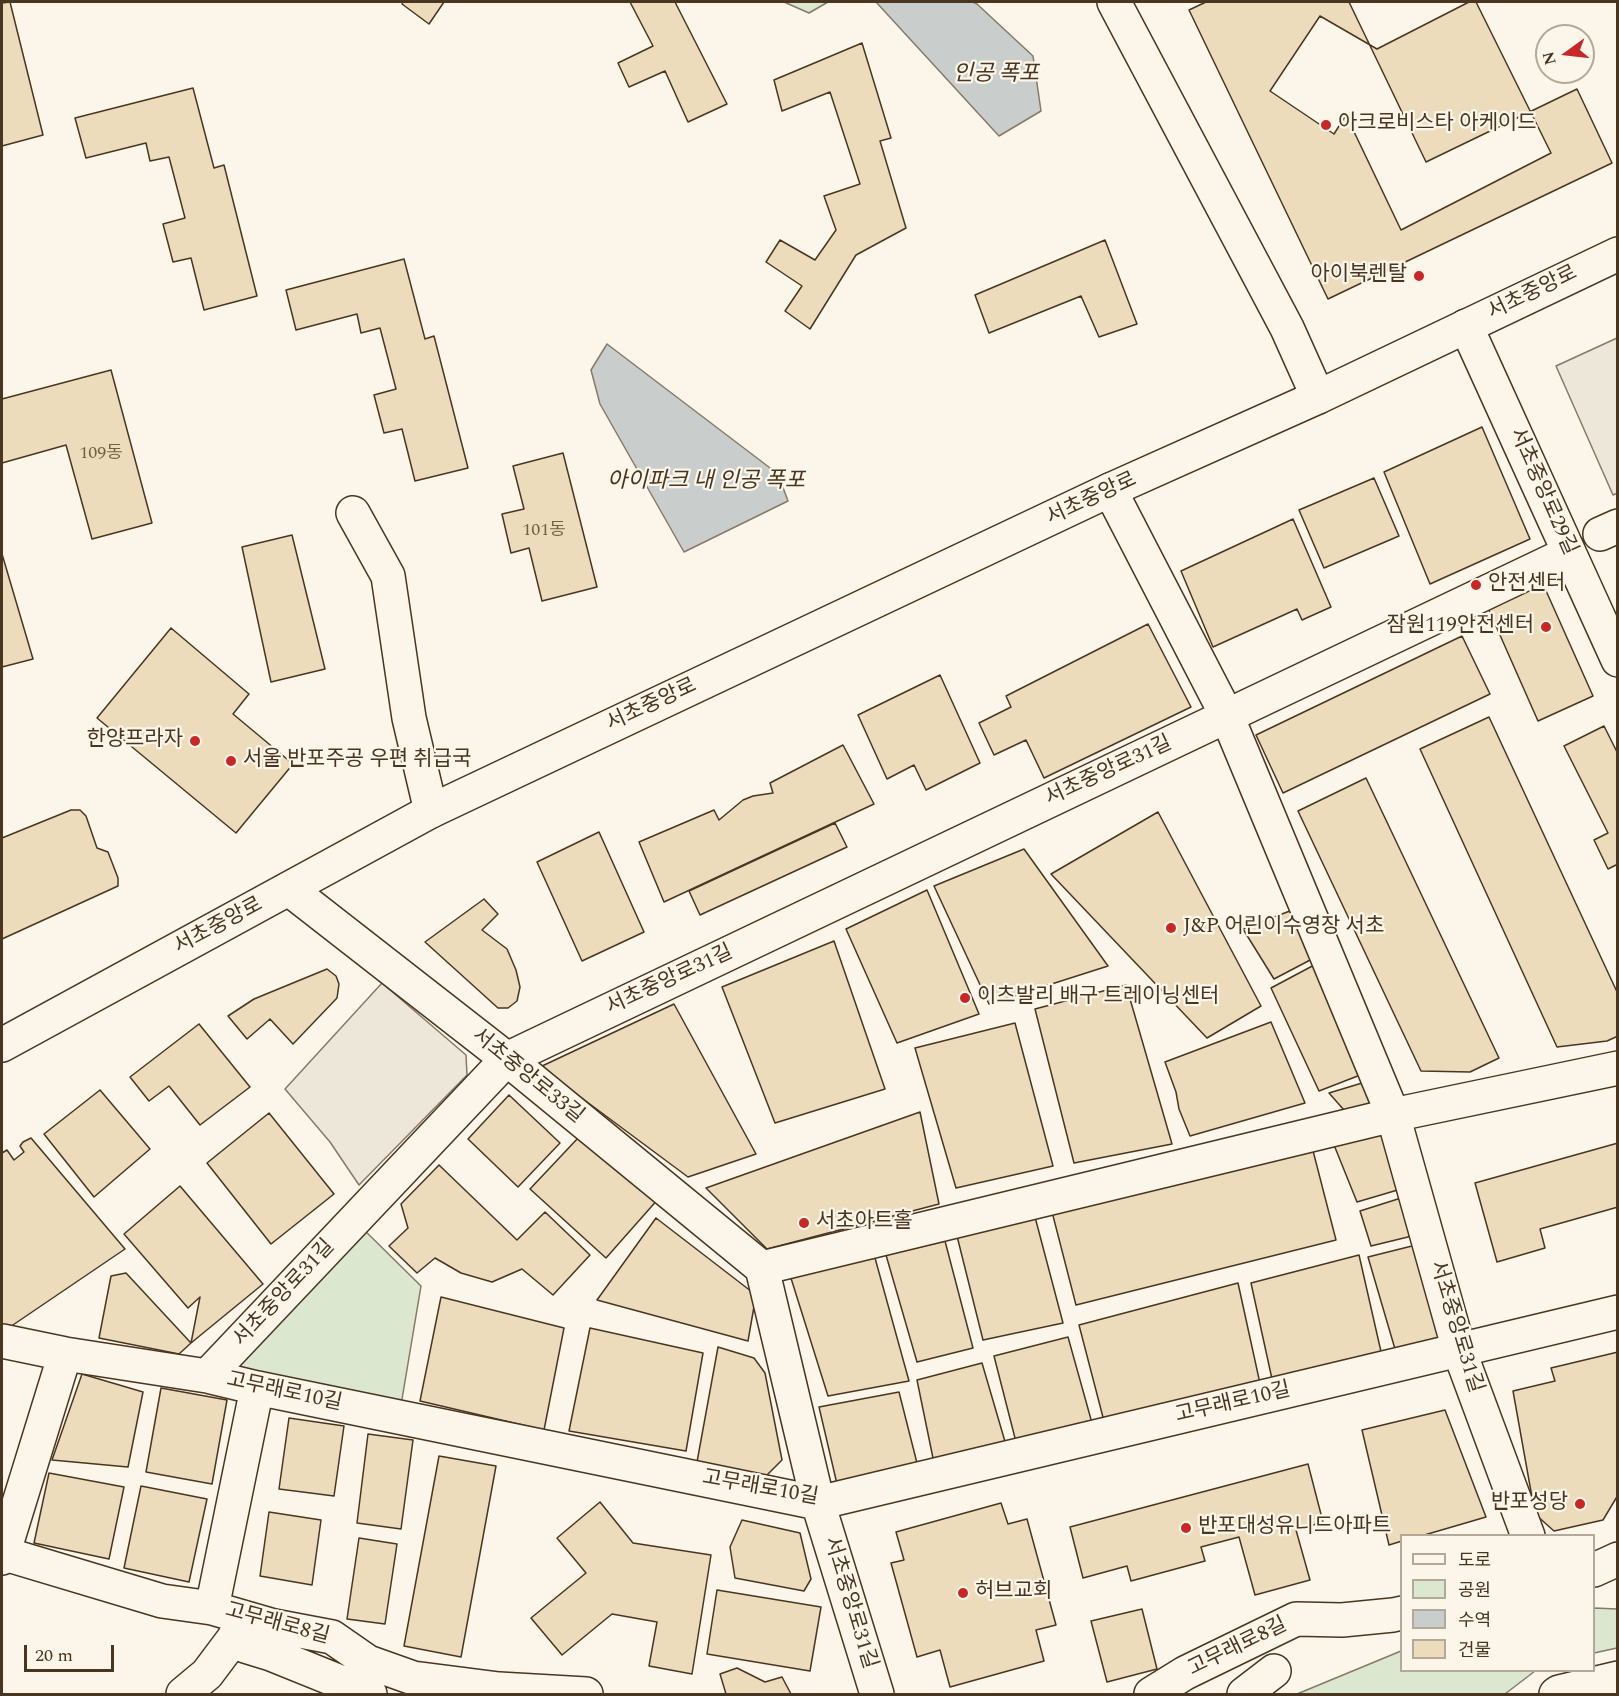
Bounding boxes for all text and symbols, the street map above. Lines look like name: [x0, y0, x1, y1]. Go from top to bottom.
north arrow: [1535, 24, 1595, 84]
text: N: [1536, 49, 1563, 68]
water label: 인공 폭포: [953, 63, 1039, 89]
place label: 아크로비스타 아케이드: [1338, 112, 1536, 138]
marker: 아크로비스타 아케이드: [1319, 118, 1333, 132]
street label: 서초중앙로: [1484, 262, 1582, 326]
place label: 아이북렌탈: [1310, 263, 1407, 289]
marker: 아이북렌탈: [1412, 269, 1426, 283]
street label: 서초중앙로29길: [1503, 424, 1581, 560]
house number: 109동: [79, 443, 123, 465]
street label: 서초중앙로: [1043, 468, 1141, 532]
water label: 아이파크 내 인공 폭포: [607, 470, 805, 496]
house number: 101동: [522, 520, 566, 542]
place label: 안전센터: [1488, 572, 1565, 598]
marker: 안전센터: [1469, 578, 1483, 592]
place label: 잠원119안전센터: [1387, 614, 1534, 640]
marker: 잠원119안전센터: [1539, 620, 1553, 634]
street label: 서초중앙로: [603, 674, 701, 738]
place label: 한양프라자: [86, 728, 183, 754]
street label: 서초중앙로31길: [1042, 732, 1176, 812]
marker: 한양프라자: [188, 734, 202, 748]
place label: 서울 반포주공 우편 취급국: [243, 748, 471, 774]
marker: 서울 반포주공 우편 취급국: [224, 754, 238, 768]
street label: 서초중앙로: [170, 893, 268, 961]
place label: J&P 어린이수영장 서초: [1183, 915, 1384, 941]
marker: J&P 어린이수영장 서초: [1164, 921, 1178, 935]
street label: 서초중앙로31길: [603, 941, 737, 1021]
place label: 이츠발리 배구 트레이닝센터: [977, 985, 1219, 1011]
marker: 이츠발리 배구 트레이닝센터: [958, 991, 972, 1005]
street label: 서초중앙로33길: [466, 1024, 588, 1130]
place label: 서초아트홀: [816, 1210, 913, 1236]
marker: 서초아트홀: [797, 1216, 811, 1230]
street label: 서초중앙로31길: [229, 1235, 341, 1353]
street label: 서초중앙로31길: [1423, 1258, 1487, 1396]
street label: 고무래로10길: [224, 1368, 344, 1418]
street label: 고무래로10길: [1173, 1378, 1293, 1430]
street label: 고무래로10길: [700, 1466, 820, 1512]
place label: 반포성당: [1491, 1491, 1568, 1517]
marker: 반포성당: [1573, 1497, 1587, 1511]
place label: 반포대성유니드아파트: [1198, 1515, 1391, 1541]
marker: 반포대성유니드아파트: [1179, 1521, 1193, 1535]
street label: 서초중앙로31길: [817, 1534, 881, 1672]
legend: [1400, 1534, 1595, 1672]
text: 도로: [1458, 1547, 1491, 1574]
text: 공원: [1458, 1577, 1491, 1604]
place label: 허브교회: [975, 1580, 1052, 1606]
marker: 허브교회: [956, 1586, 970, 1600]
street label: 고무래로8길: [222, 1599, 332, 1651]
text: 수역: [1458, 1607, 1491, 1634]
street label: 고무래로8길: [1184, 1613, 1292, 1683]
scale bar: [27, 1633, 117, 1671]
text: 건물: [1458, 1637, 1491, 1664]
text: 20 m: [35, 1642, 73, 1669]

